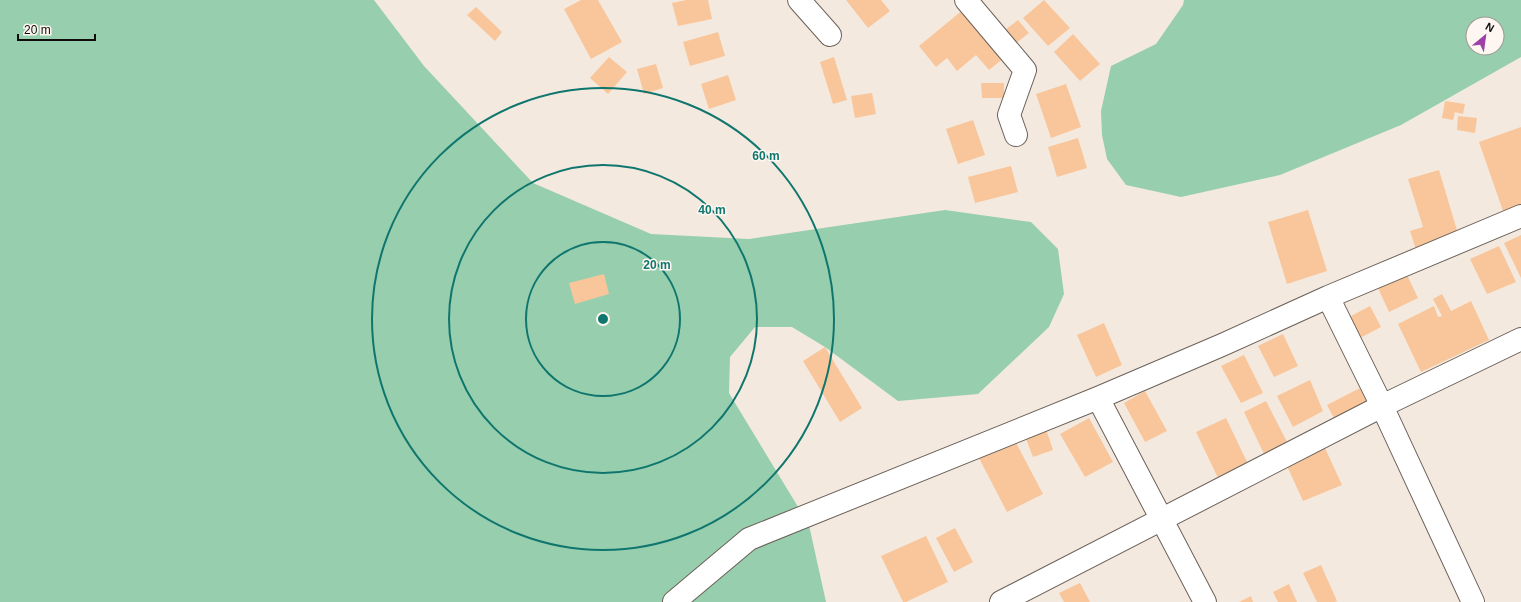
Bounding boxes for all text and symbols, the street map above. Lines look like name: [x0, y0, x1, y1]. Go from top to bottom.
scale bar: [18, 16, 95, 42]
north arrow: [1465, 16, 1505, 56]
text: N: [1483, 20, 1496, 34]
text: 20 m: [24, 23, 51, 37]
text: 60 m: [752, 149, 780, 163]
text: 40 m: [698, 203, 726, 217]
text: 20 m: [643, 258, 671, 272]
centre of rings: [596, 312, 610, 326]

